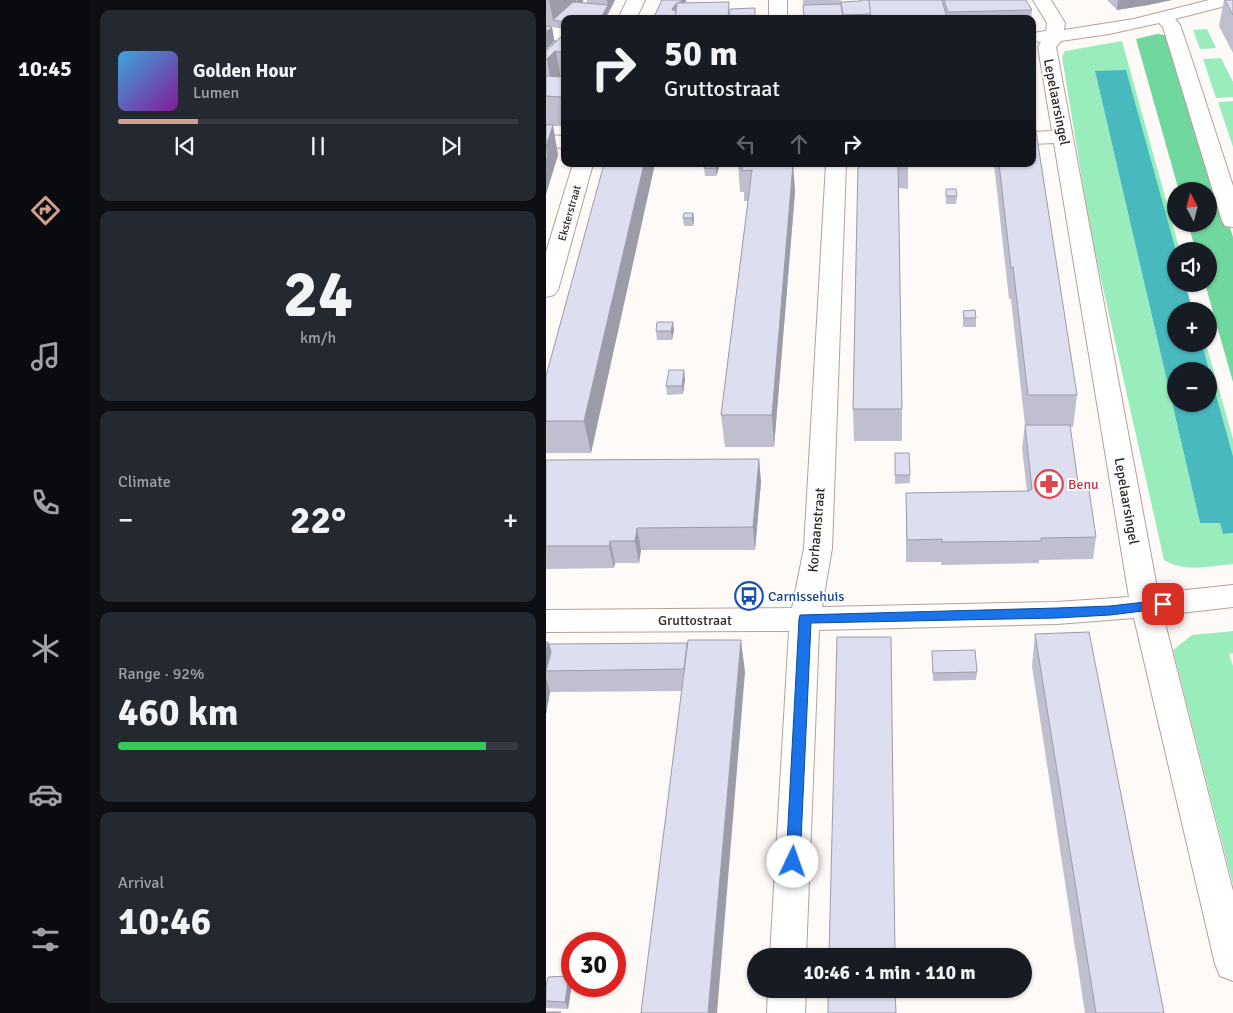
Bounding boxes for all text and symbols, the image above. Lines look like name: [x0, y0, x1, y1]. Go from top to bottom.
text: 50 m: [664, 32, 738, 75]
icon: right: [581, 35, 646, 100]
text: 10:45: [18, 55, 72, 82]
street label: Lepelaarsingel: [1040, 57, 1073, 147]
text: Golden Hour: [193, 59, 296, 83]
text: Gruttostraat: [664, 75, 780, 102]
text: Lumen: [193, 83, 239, 103]
icon: left: [732, 130, 760, 158]
icon: ahead: [785, 130, 813, 158]
icon: right: [838, 130, 866, 158]
icon: previous: [171, 132, 199, 160]
icon: pause: [304, 132, 332, 160]
icon: next: [437, 132, 465, 160]
north arrow: [1167, 182, 1217, 232]
map controls: [1167, 182, 1217, 412]
street label: Eksterstraat: [555, 184, 584, 243]
icon: directions: [28, 193, 63, 228]
button: sound: [1167, 242, 1217, 292]
text: 24: [283, 255, 353, 335]
button: +: [1167, 302, 1217, 352]
text: km/h: [300, 328, 336, 348]
icon: music: [28, 339, 63, 374]
button: −: [1167, 362, 1217, 412]
street label: Lepelaarsingel: [1111, 456, 1143, 546]
pharmacy icon: Benu: [1034, 469, 1064, 499]
text: Climate: [118, 472, 171, 492]
place label: Benu: [1068, 476, 1099, 493]
icon: phone: [28, 485, 63, 520]
street label: Korhaanstraat: [804, 487, 829, 573]
text: 22°: [290, 497, 346, 544]
text: −: [118, 503, 133, 537]
text: +: [503, 503, 518, 537]
bus stop icon: Carnissehuis: [734, 581, 764, 611]
pin: [1142, 583, 1184, 625]
place label: Carnissehuis: [768, 588, 844, 605]
icon: arrive: [1149, 590, 1177, 618]
street label: Gruttostraat: [658, 612, 732, 629]
icon: climate: [28, 631, 63, 666]
text: Range · 92%: [118, 664, 204, 684]
text: 460 km: [118, 689, 239, 736]
icon: car: [28, 777, 63, 812]
position arrow: [766, 835, 818, 887]
text: Arrival: [118, 873, 164, 893]
text: 10:46: [118, 898, 211, 945]
icon: filters: [28, 922, 63, 957]
speed limit sign: 30: [561, 932, 626, 997]
text: 10:46 · 1 min · 110 m: [803, 961, 976, 985]

